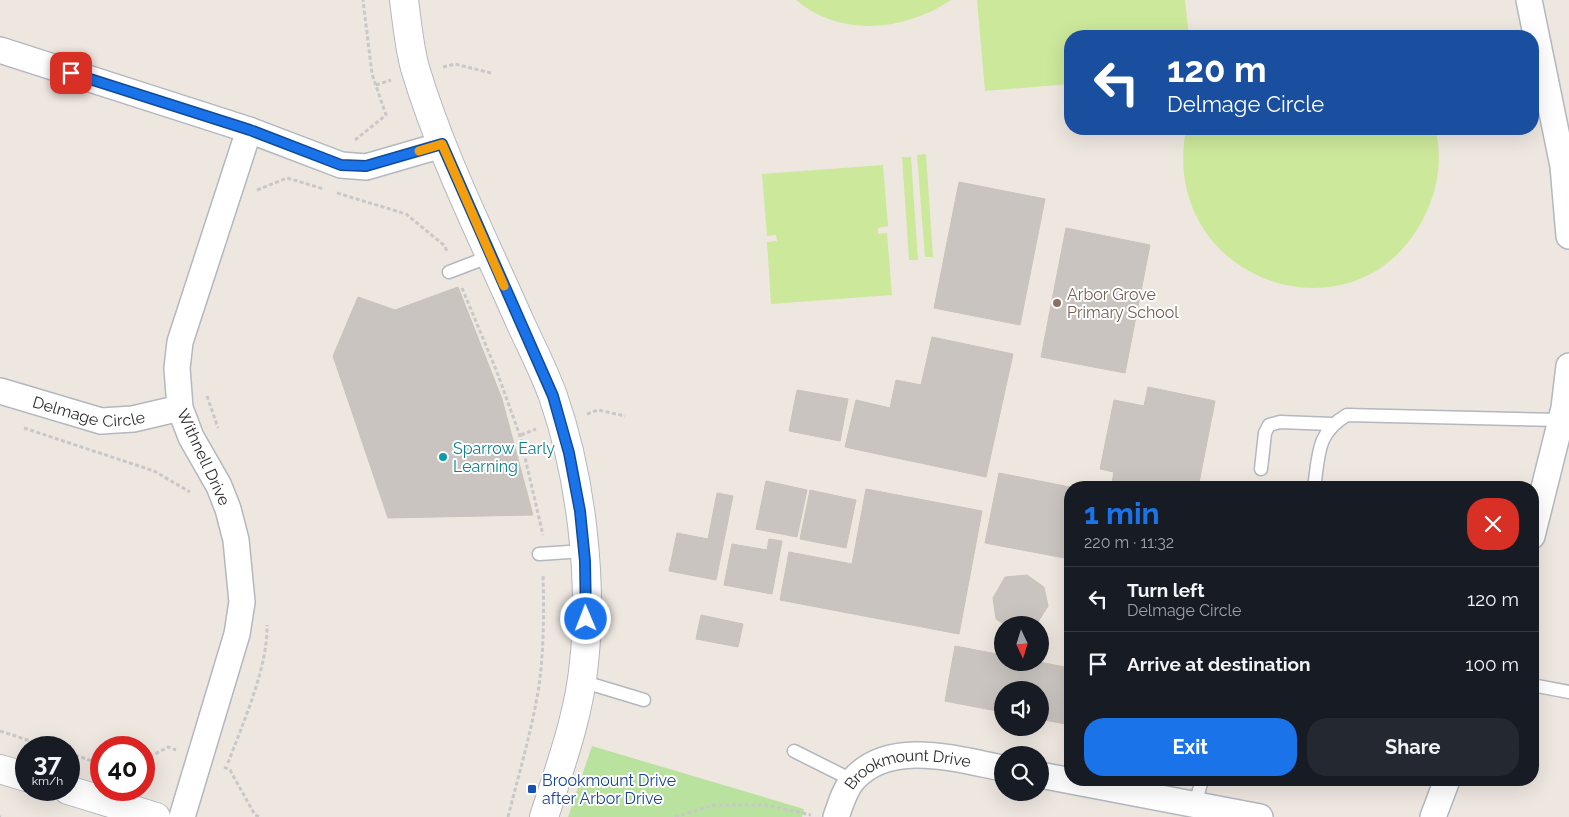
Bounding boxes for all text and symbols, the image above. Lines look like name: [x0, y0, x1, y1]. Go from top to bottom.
text: 120 m: [1167, 49, 1267, 90]
icon: left: [1084, 50, 1149, 115]
pin: [50, 52, 92, 94]
icon: arrive: [57, 59, 85, 87]
text: Delmage Circle: [1167, 91, 1324, 117]
place label: Arbor Grove Primary School: [1067, 285, 1179, 322]
marker: Arbor Grove Primary School: [1051, 297, 1063, 309]
street label: Delmage Circle: [30, 392, 147, 431]
street label: Withnell Drive: [173, 406, 234, 508]
place label: Sparrow Early Learning: [453, 439, 555, 476]
marker: Sparrow Early Learning: [437, 451, 449, 463]
text: 1 min: [1084, 496, 1160, 531]
button: close: [1467, 498, 1519, 550]
text: 220 m · 11:32: [1084, 533, 1174, 552]
text: Turn left: [1127, 579, 1204, 601]
icon: left: [1084, 585, 1112, 613]
text: 120 m: [1467, 588, 1519, 610]
position arrow: [559, 592, 611, 644]
text: Delmage Circle: [1127, 601, 1241, 620]
north arrow: [994, 616, 1049, 671]
map controls: [994, 616, 1049, 801]
icon: arrive: [1084, 650, 1112, 678]
text: Arrive at destination: [1127, 653, 1311, 675]
text: 100 m: [1465, 653, 1519, 675]
button: sound: [994, 681, 1049, 736]
button: Exit: [1084, 718, 1297, 776]
button: Share: [1307, 718, 1519, 776]
speed limit sign: 40: [90, 736, 155, 801]
street label: Brookmount Drive: [840, 746, 973, 793]
button: search: [994, 746, 1049, 801]
text: 37: [34, 747, 61, 777]
place label: Brookmount Drive after Arbor Drive: [542, 771, 676, 808]
text: km/h: [32, 774, 63, 788]
marker: Brookmount Drive after Arbor Drive: [526, 783, 538, 795]

